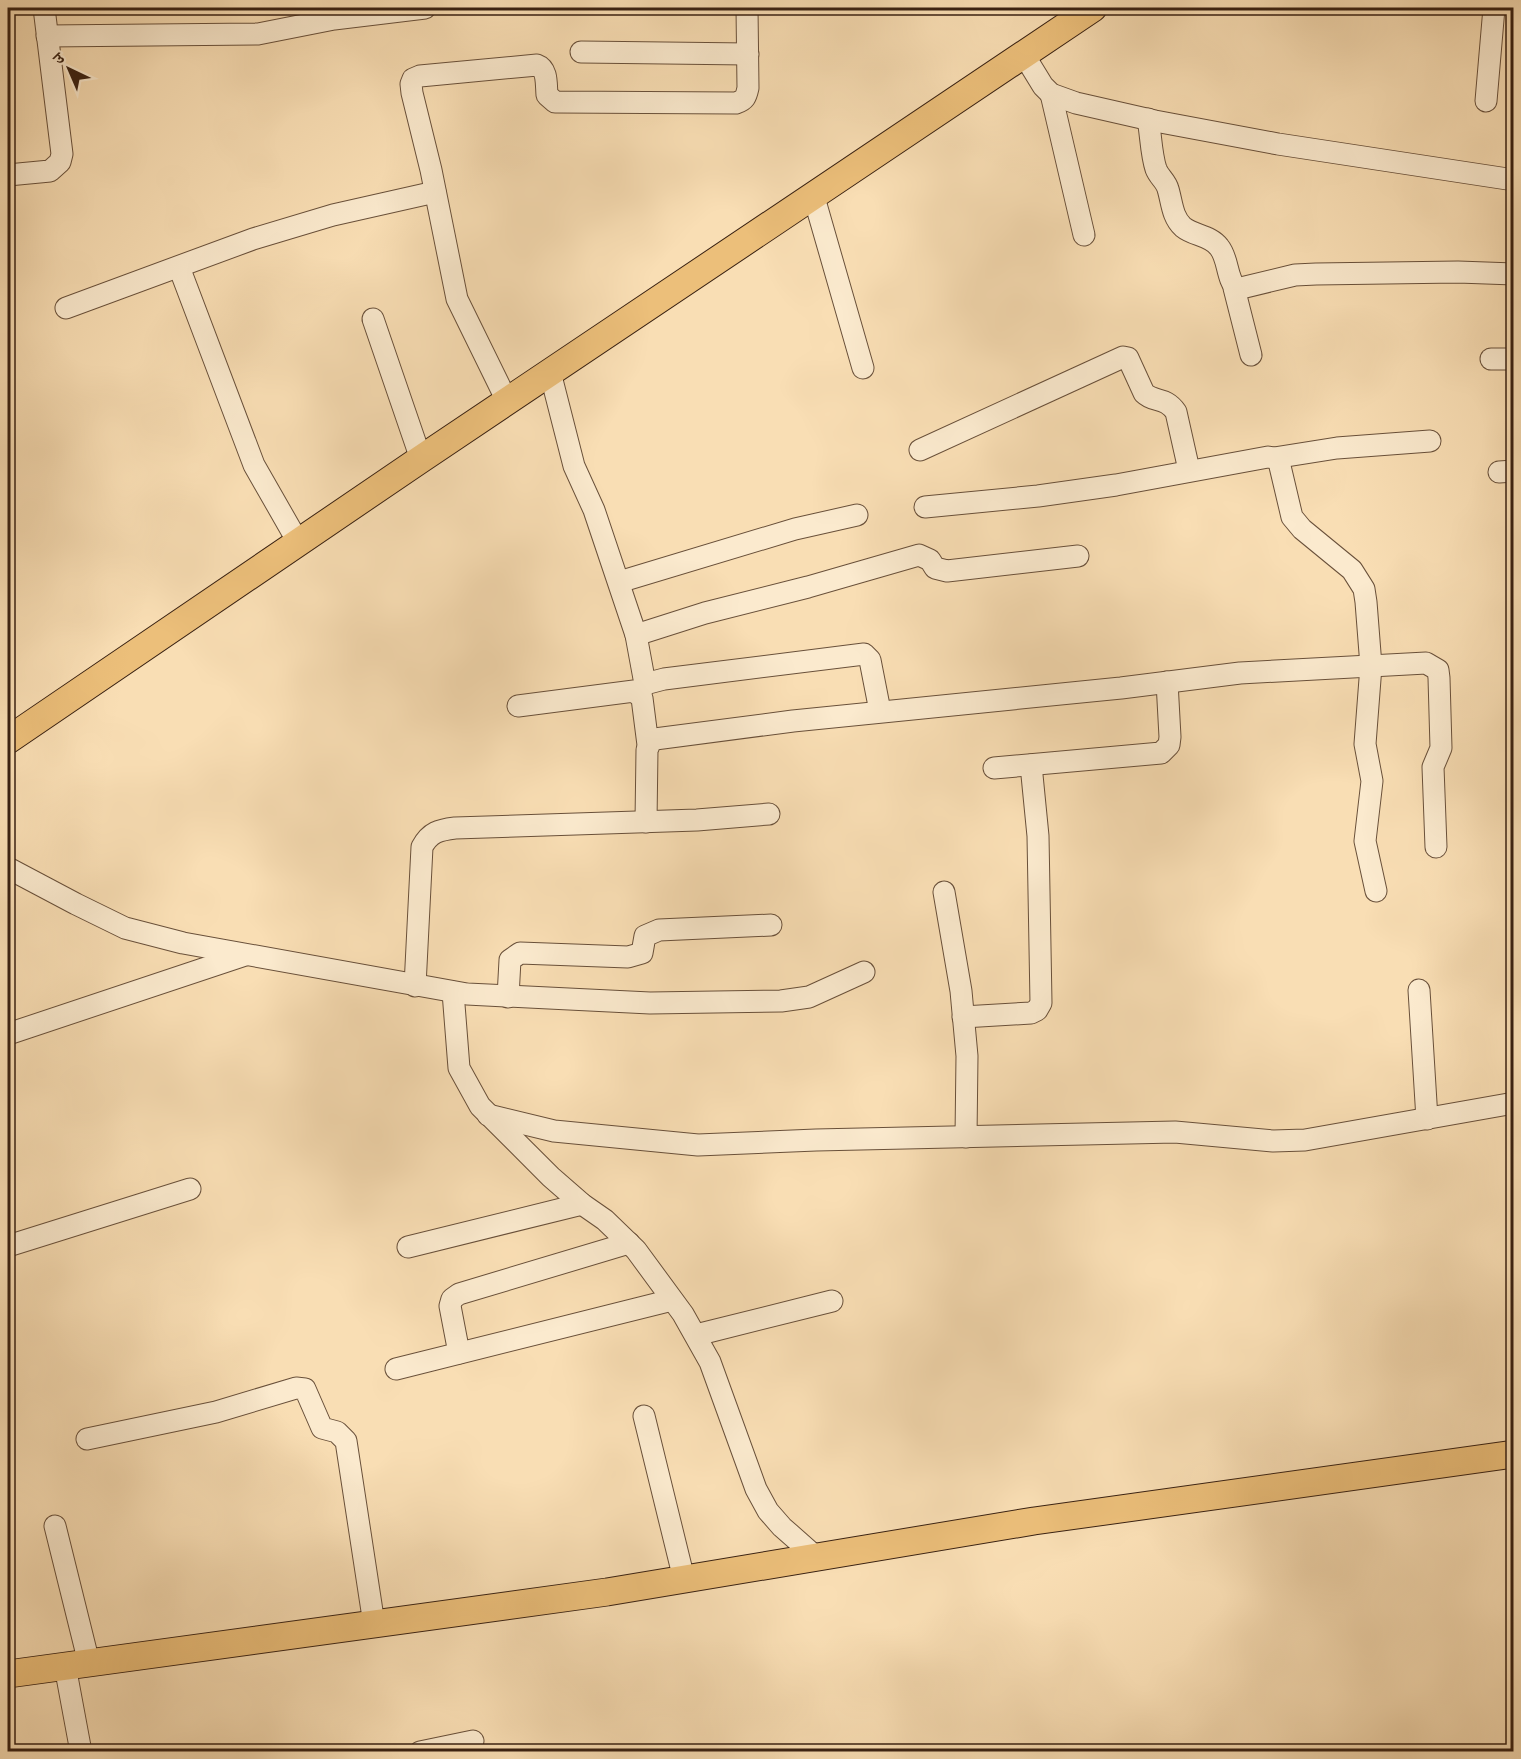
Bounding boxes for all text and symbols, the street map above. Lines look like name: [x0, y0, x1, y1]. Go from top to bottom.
north arrow: [39, 39, 99, 99]
text: उ: [49, 48, 70, 69]

